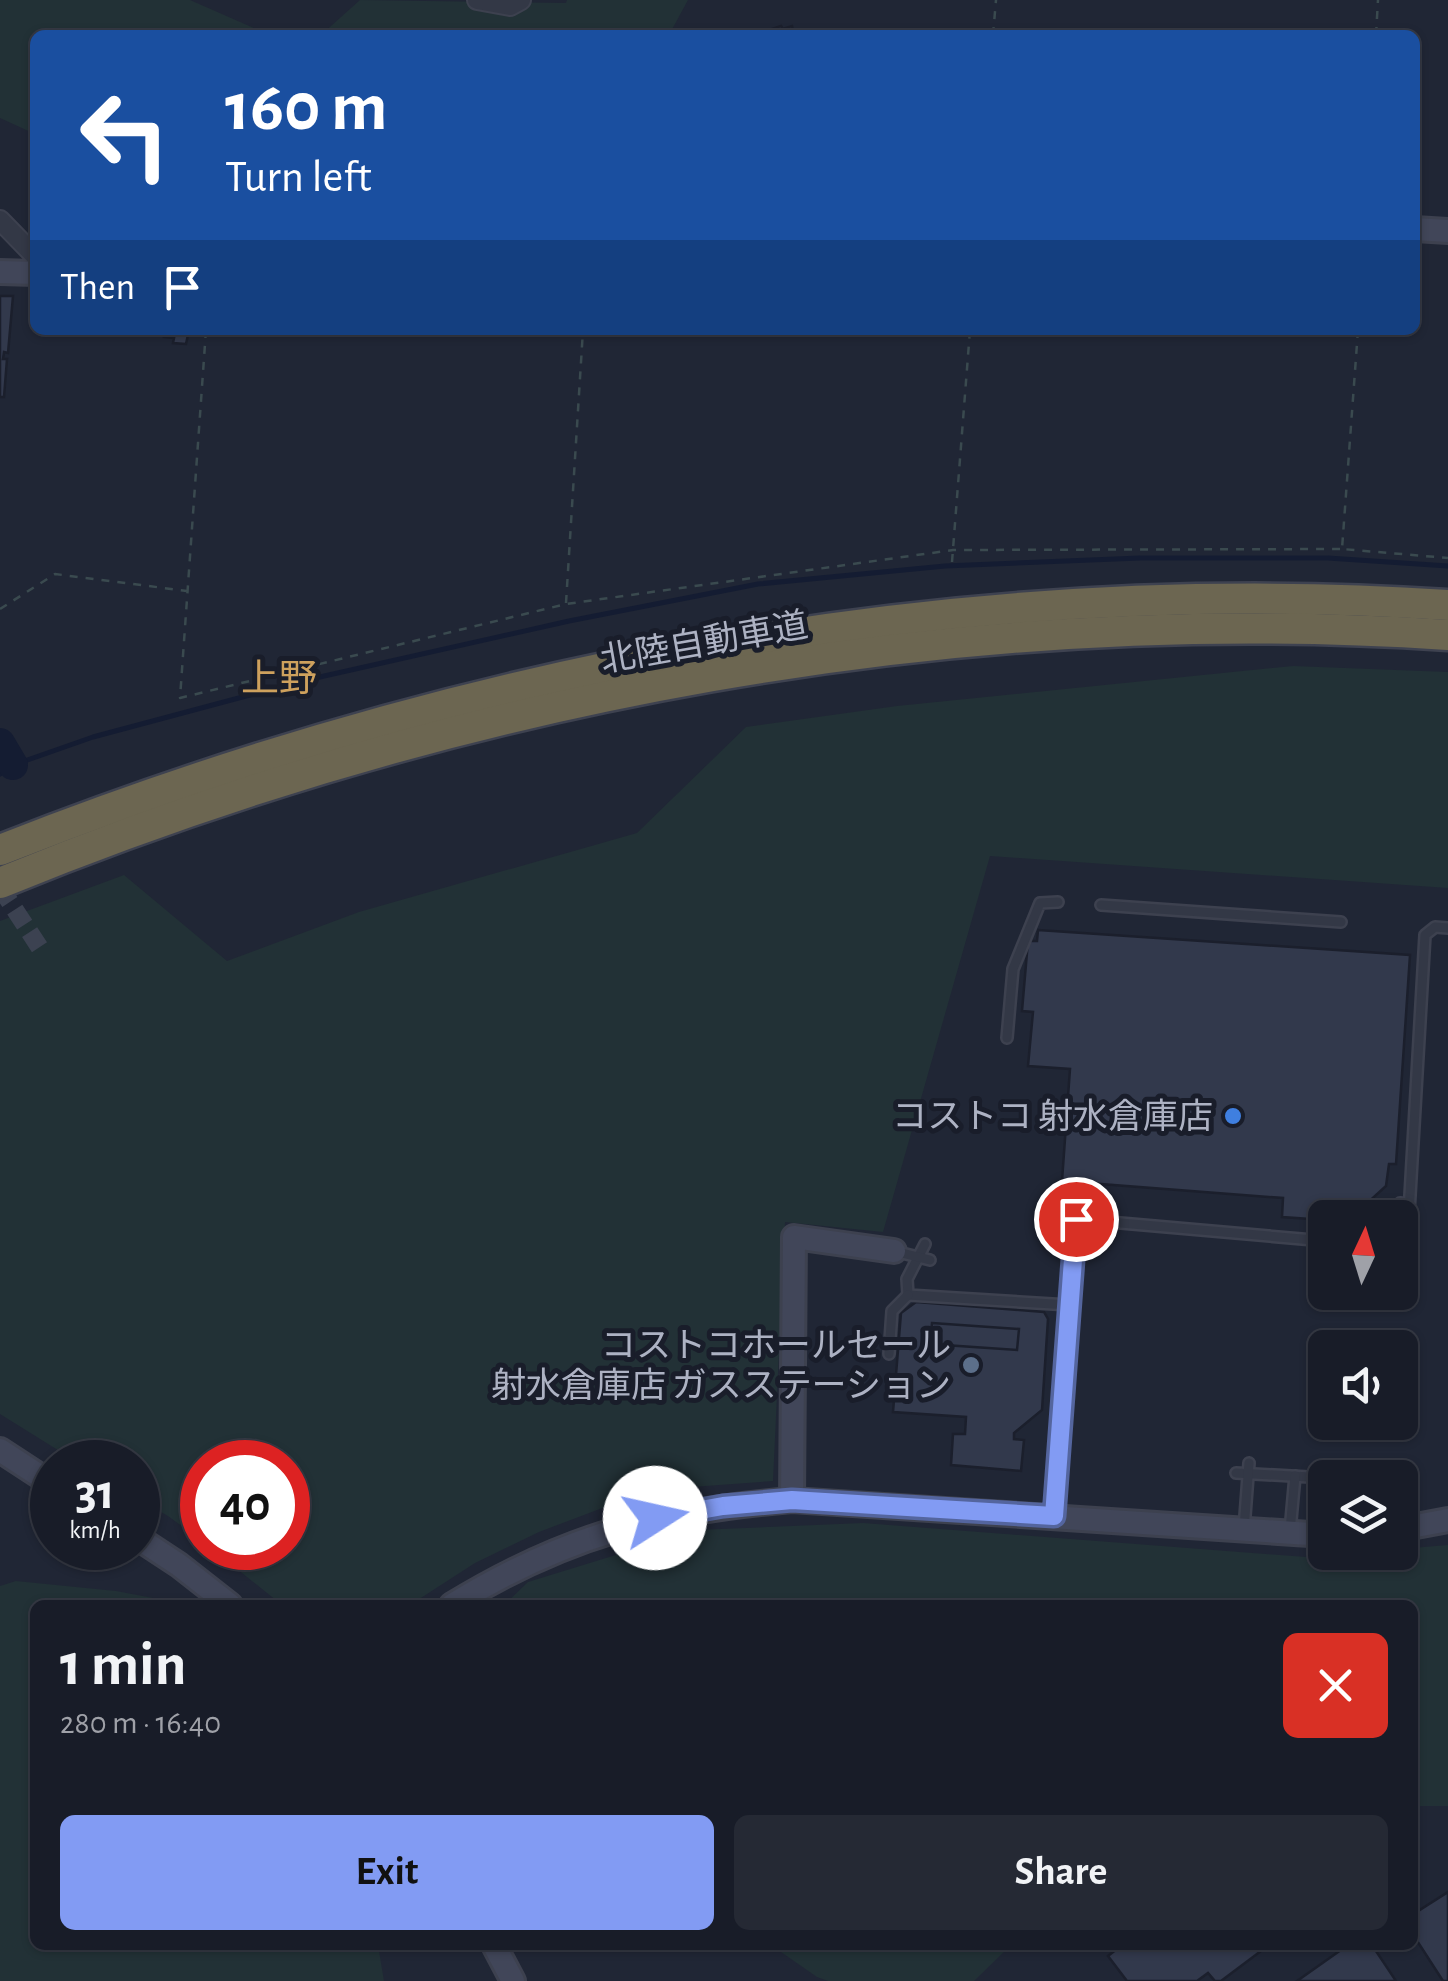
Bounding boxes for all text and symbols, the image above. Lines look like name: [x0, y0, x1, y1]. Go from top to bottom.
icon: left: [60, 70, 190, 200]
text: 160 m: [225, 73, 388, 143]
text: Turn left: [225, 155, 372, 200]
icon: arrive: [155, 260, 210, 315]
text: Then: [60, 269, 135, 307]
street label: 北陸自動車道: [597, 606, 811, 679]
district label: 上野: [241, 659, 317, 699]
place label: コストコ 射水倉庫店: [892, 1098, 1213, 1135]
marker: コストコ 射水倉庫店: [1222, 1105, 1244, 1127]
pin: [1034, 1177, 1119, 1262]
icon: arrive: [1049, 1192, 1104, 1247]
north arrow: [1308, 1200, 1418, 1310]
map controls: [1308, 1200, 1418, 1570]
place label: コストコホールセール 射水倉庫店 ガスステーション: [491, 1329, 951, 1404]
button: sound: [1308, 1330, 1418, 1440]
marker: コストコホールセール 射水倉庫店 ガスステーション: [960, 1354, 982, 1376]
speed limit sign: 40: [180, 1440, 310, 1570]
button: layers: [1308, 1460, 1418, 1570]
position arrow: [603, 1466, 707, 1570]
text: 31: [75, 1468, 115, 1518]
text: km/h: [69, 1518, 121, 1543]
button: close: [1283, 1633, 1388, 1738]
text: 1 min: [60, 1636, 186, 1696]
text: 280 m · 16:40: [60, 1707, 221, 1739]
button: Exit: [60, 1815, 714, 1930]
button: Share: [734, 1815, 1388, 1930]

